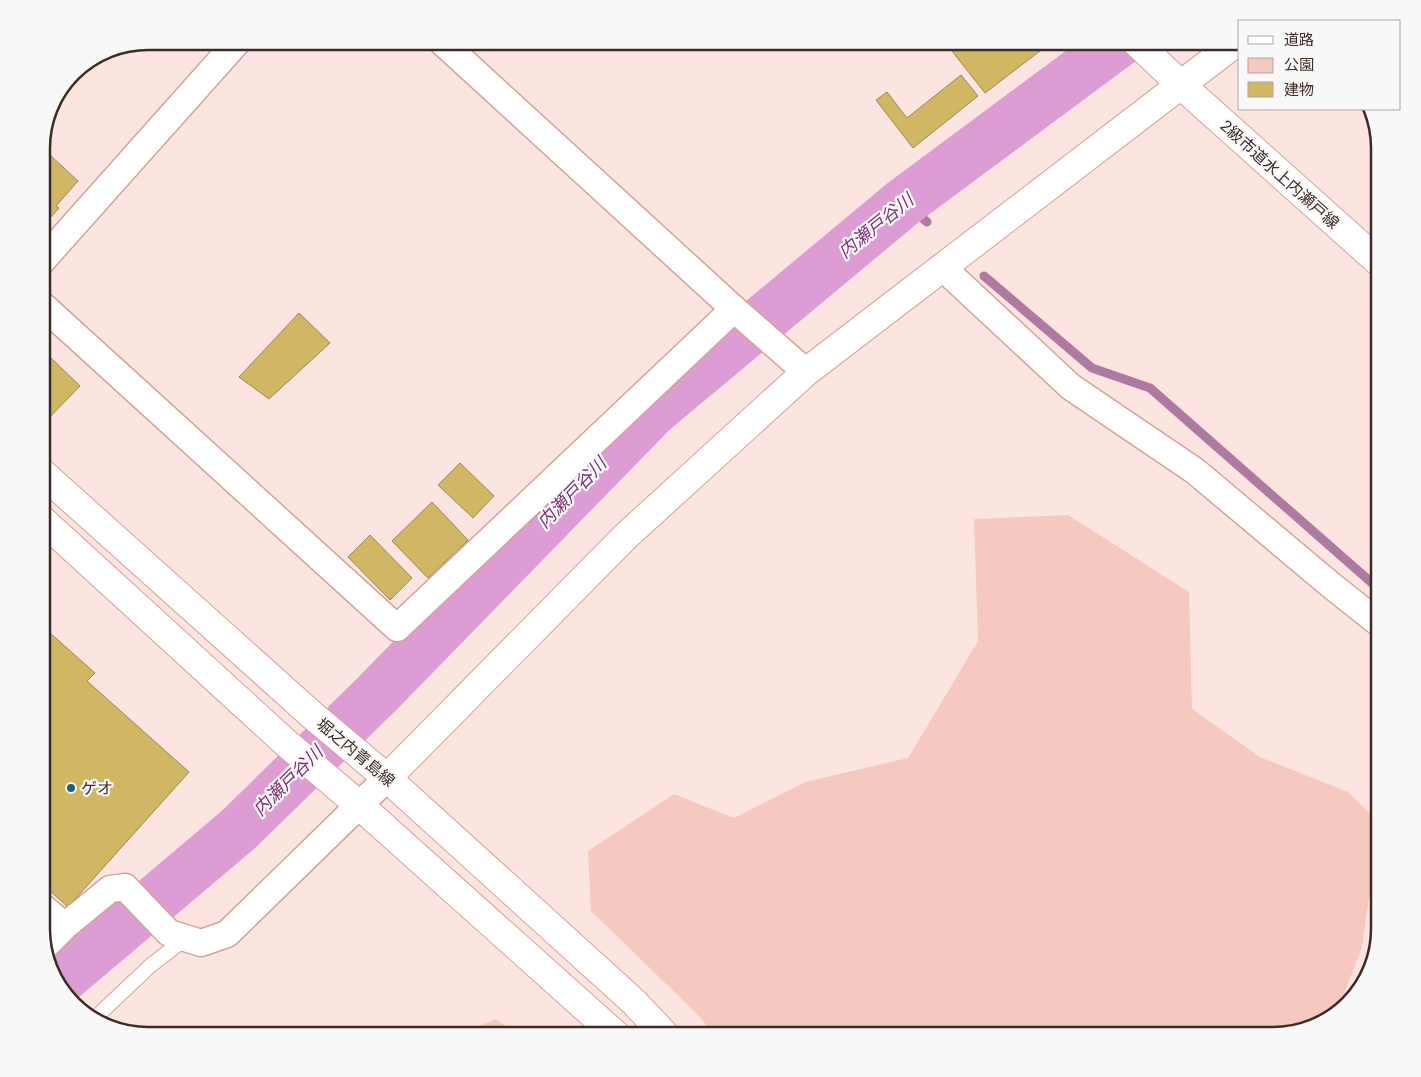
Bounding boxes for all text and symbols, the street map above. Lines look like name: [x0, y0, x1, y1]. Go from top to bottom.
legend: [1238, 20, 1401, 110]
text: 道路: [1284, 31, 1314, 49]
text: 公園: [1284, 56, 1314, 74]
text: 建物: [1284, 81, 1314, 99]
street label: 2級市道水上内瀬戸線: [1216, 116, 1343, 233]
water label: 内瀬戸谷川: [834, 188, 919, 262]
water label: 内瀬戸谷川: [533, 452, 612, 532]
street label: 堀之内青島線: [313, 714, 399, 791]
water label: 内瀬戸谷川: [248, 740, 328, 820]
place label: ゲオ: [81, 779, 113, 798]
marker: ゲオ: [65, 782, 77, 794]

